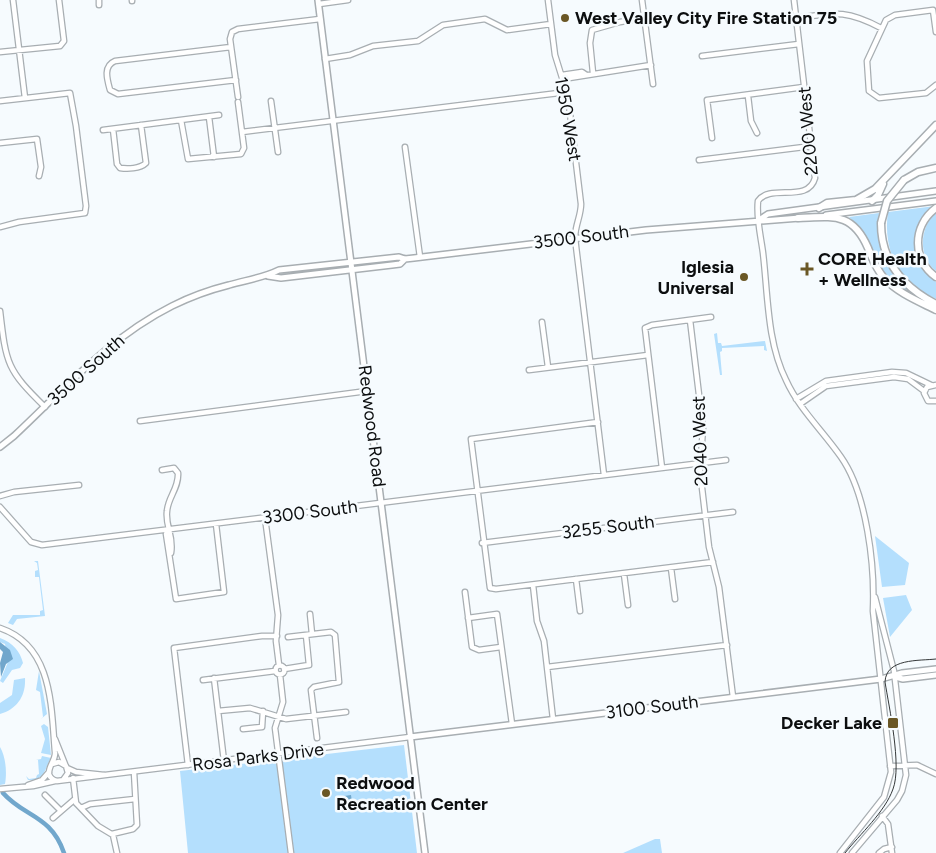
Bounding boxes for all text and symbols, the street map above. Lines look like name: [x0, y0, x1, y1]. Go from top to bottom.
place label: West Valley City Fire Station 75: [575, 7, 837, 29]
marker: West Valley City Fire Station 75: [559, 12, 571, 24]
street label: 1950 West: [550, 75, 586, 163]
street label: 2200 West: [793, 85, 823, 176]
street label: 3500 South: [532, 220, 630, 254]
place label: CORE Health + Wellness: [818, 248, 927, 291]
place label: Iglesia Universal: [657, 256, 734, 299]
marker: CORE Health + Wellness: [800, 262, 814, 276]
marker: Iglesia Universal: [738, 271, 750, 283]
street label: 3500 South: [43, 330, 129, 410]
street label: Redwood Road: [354, 364, 390, 488]
street label: 2040 West: [687, 395, 713, 487]
street label: 3300 South: [261, 495, 359, 529]
street label: 3255 South: [560, 510, 656, 544]
street label: 3100 South: [604, 690, 700, 724]
place label: Decker Lake: [781, 712, 882, 734]
marker: Decker Lake: [886, 716, 900, 730]
street label: Rosa Parks Drive: [191, 738, 325, 776]
place label: Redwood Recreation Center: [336, 772, 488, 815]
marker: Redwood Recreation Center: [320, 787, 332, 799]

